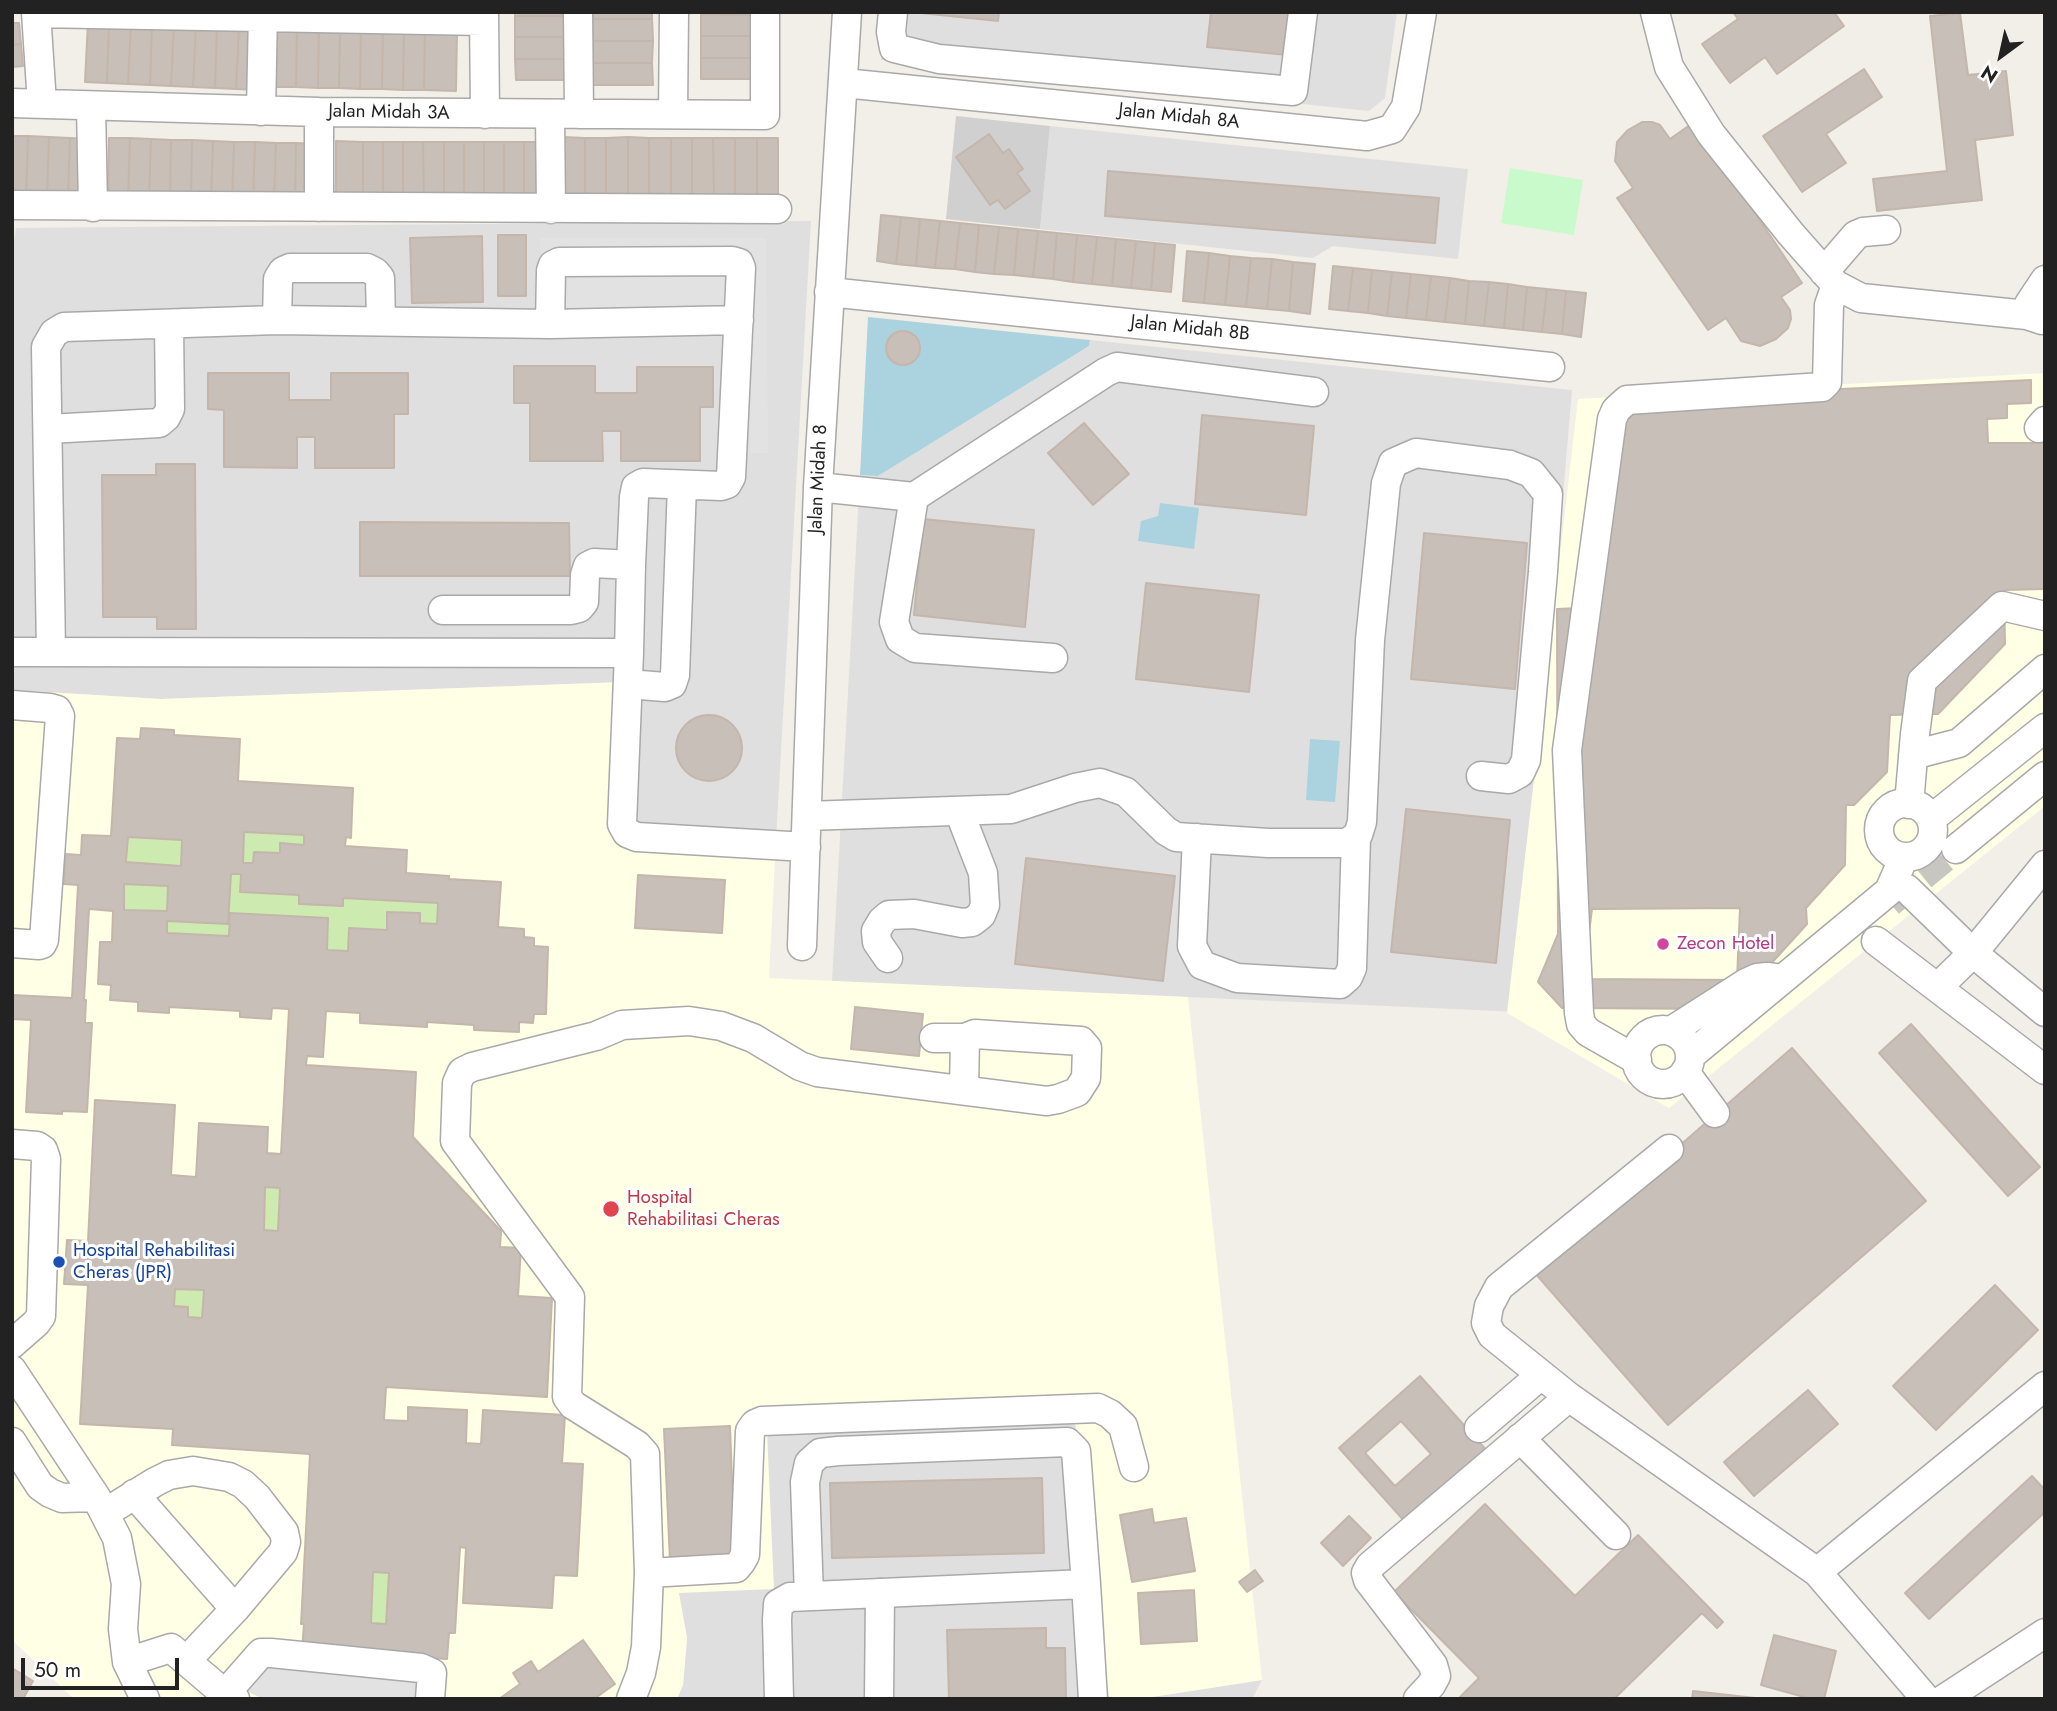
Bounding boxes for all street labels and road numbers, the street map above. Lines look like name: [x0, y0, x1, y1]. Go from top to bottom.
street label: Jalan Midah 8A: [1117, 99, 1241, 135]
street label: Jalan Midah 3A: [328, 101, 450, 125]
street label: Jalan Midah 8B: [1129, 311, 1251, 347]
street label: Jalan Midah 8: [805, 424, 833, 534]

